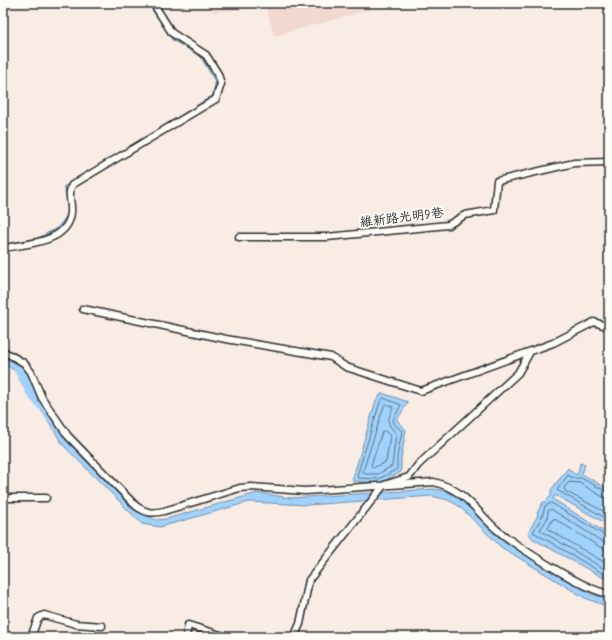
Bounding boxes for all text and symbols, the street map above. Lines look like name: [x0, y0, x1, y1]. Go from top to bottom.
street label: 維新路光明9巷: [359, 204, 445, 232]

